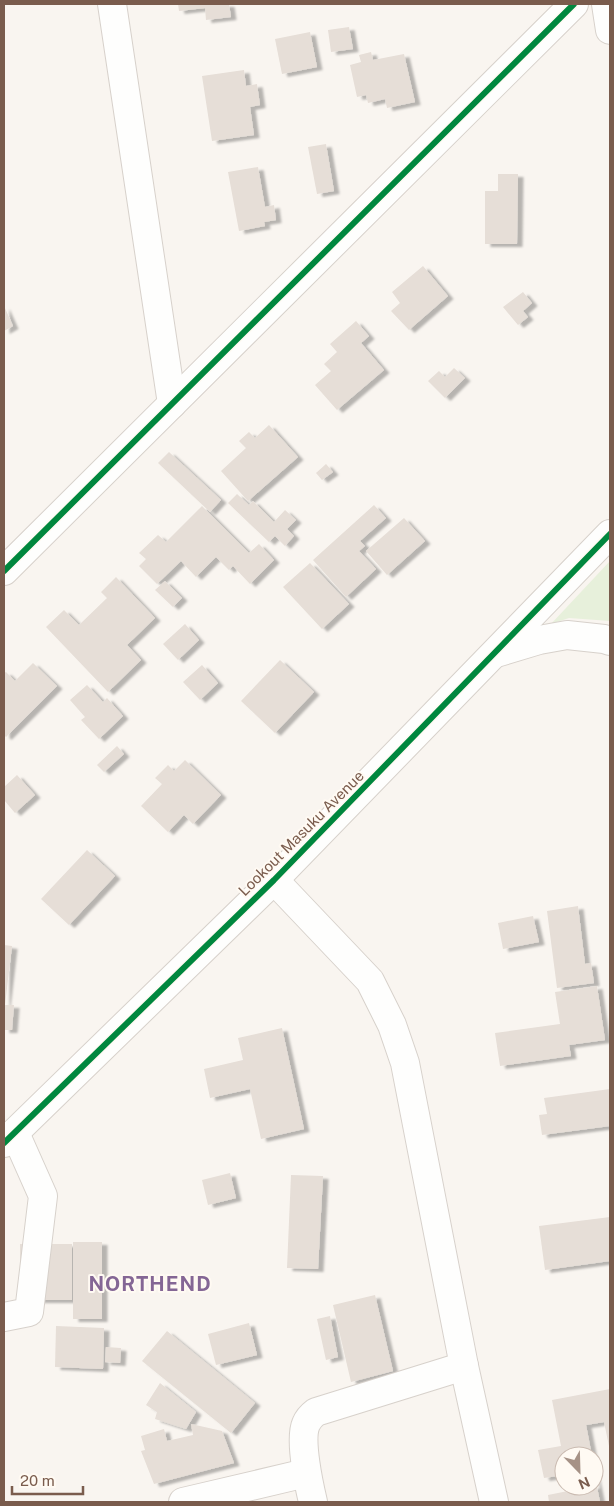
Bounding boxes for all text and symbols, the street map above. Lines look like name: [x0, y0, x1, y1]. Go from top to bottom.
street label: Lookout Masuku Avenue: [235, 767, 367, 899]
district label: NORTHEND: [88, 1272, 212, 1296]
north arrow: [554, 1446, 604, 1496]
scale bar: [12, 1464, 84, 1496]
text: 20 m: [20, 1472, 55, 1489]
text: N: [576, 1473, 592, 1492]

